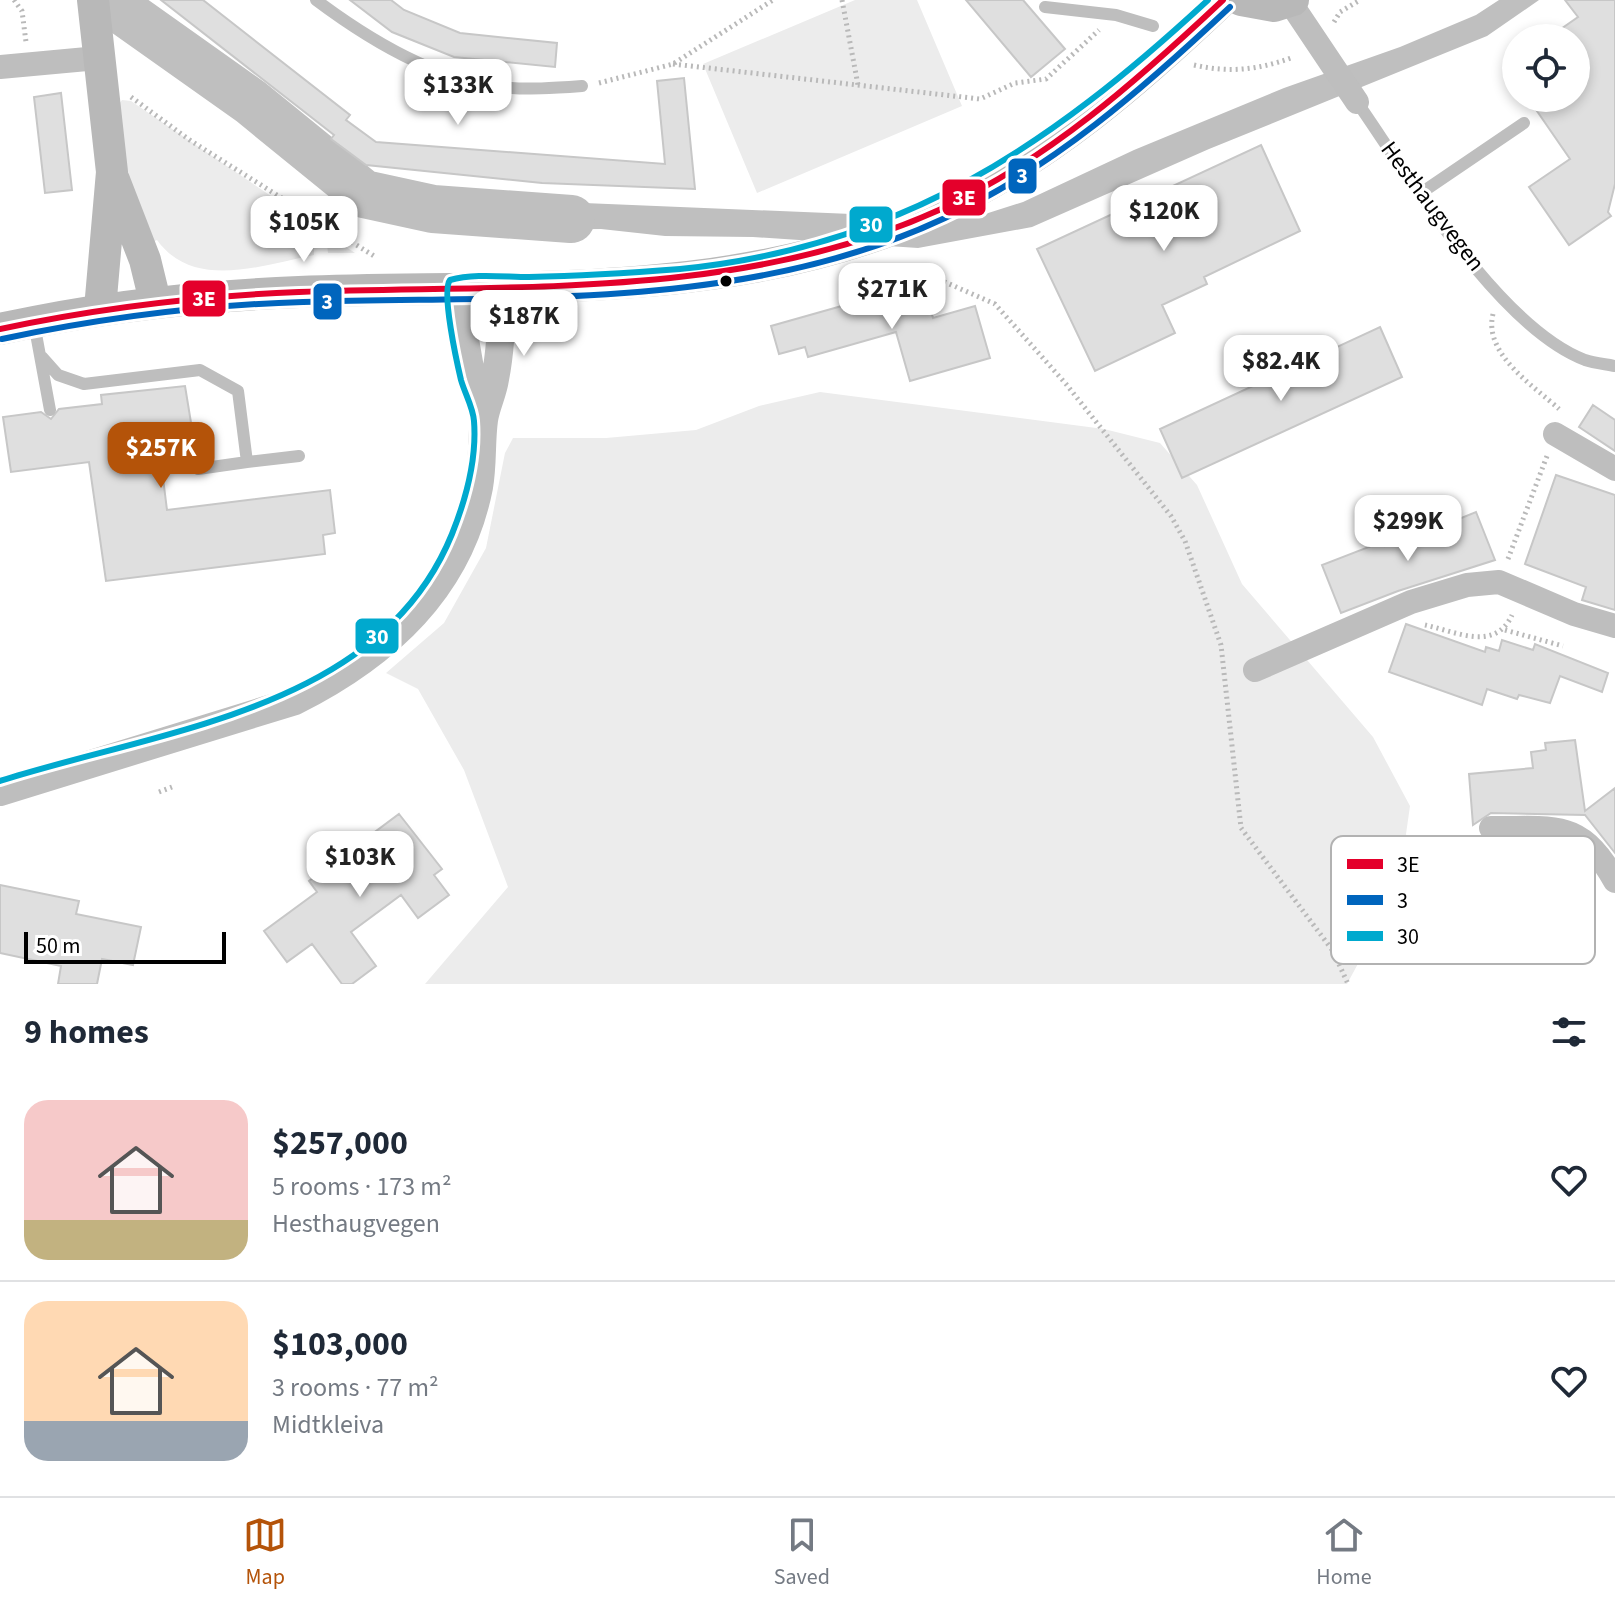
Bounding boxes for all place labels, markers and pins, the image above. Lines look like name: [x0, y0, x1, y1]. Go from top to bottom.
pin: $133K: [402, 59, 514, 127]
pin: $120K: [1108, 185, 1220, 253]
pin: $105K: [248, 196, 360, 264]
pin: $271K: [836, 263, 948, 331]
unlabelled marker: [718, 273, 734, 289]
pin: $187K: [468, 290, 580, 358]
pin: $82.4K: [1216, 335, 1346, 403]
pin: $257K: [105, 422, 217, 490]
pin: $299K: [1352, 495, 1464, 563]
pin: $103K: [304, 831, 416, 899]

